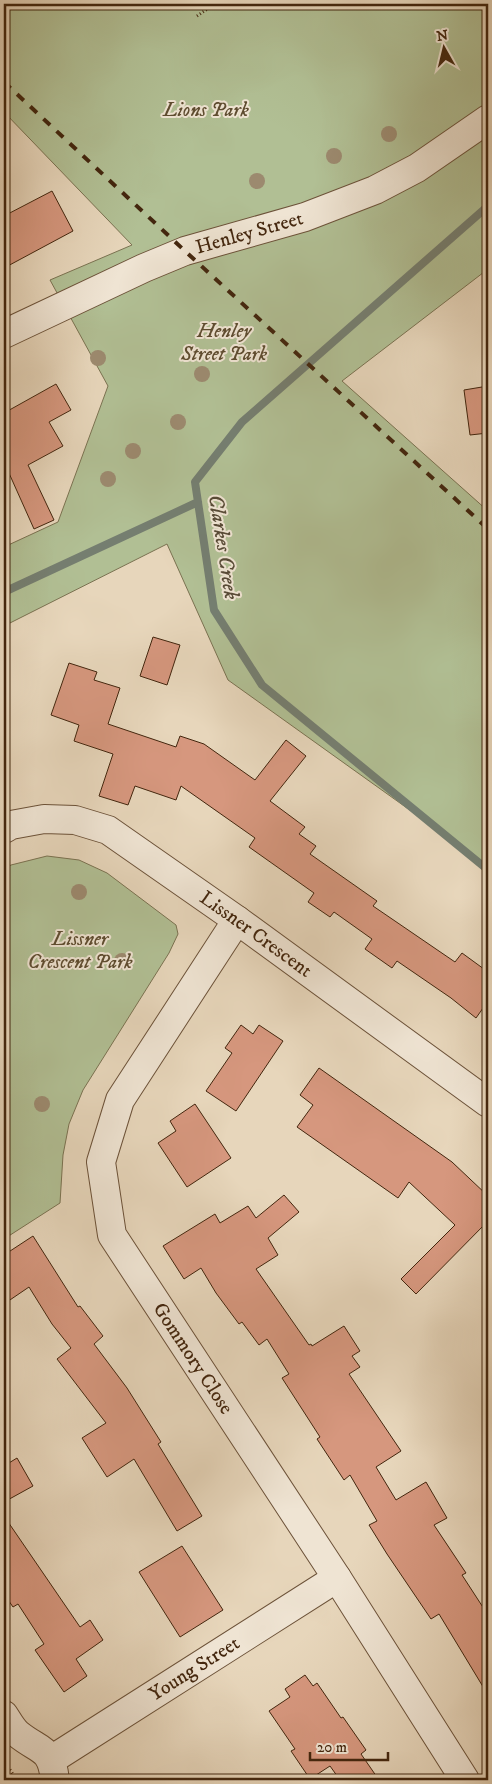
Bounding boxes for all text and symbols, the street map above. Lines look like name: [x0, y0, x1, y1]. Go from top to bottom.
north arrow: [420, 22, 470, 72]
text: N: [435, 26, 450, 46]
park label: Lions Park: [162, 98, 249, 123]
street label: Henley Street: [193, 206, 306, 260]
park label: Henley Street Park: [180, 319, 268, 367]
water label: Clarkes Creek: [202, 493, 244, 602]
street label: Lissner Crescent: [195, 885, 317, 983]
park label: Lissner Crescent Park: [27, 927, 133, 975]
street label: Gommory Close: [147, 1298, 239, 1419]
street label: Young Street: [144, 1631, 244, 1707]
scale bar: [310, 1729, 387, 1761]
text: 20 m: [317, 1738, 347, 1757]

